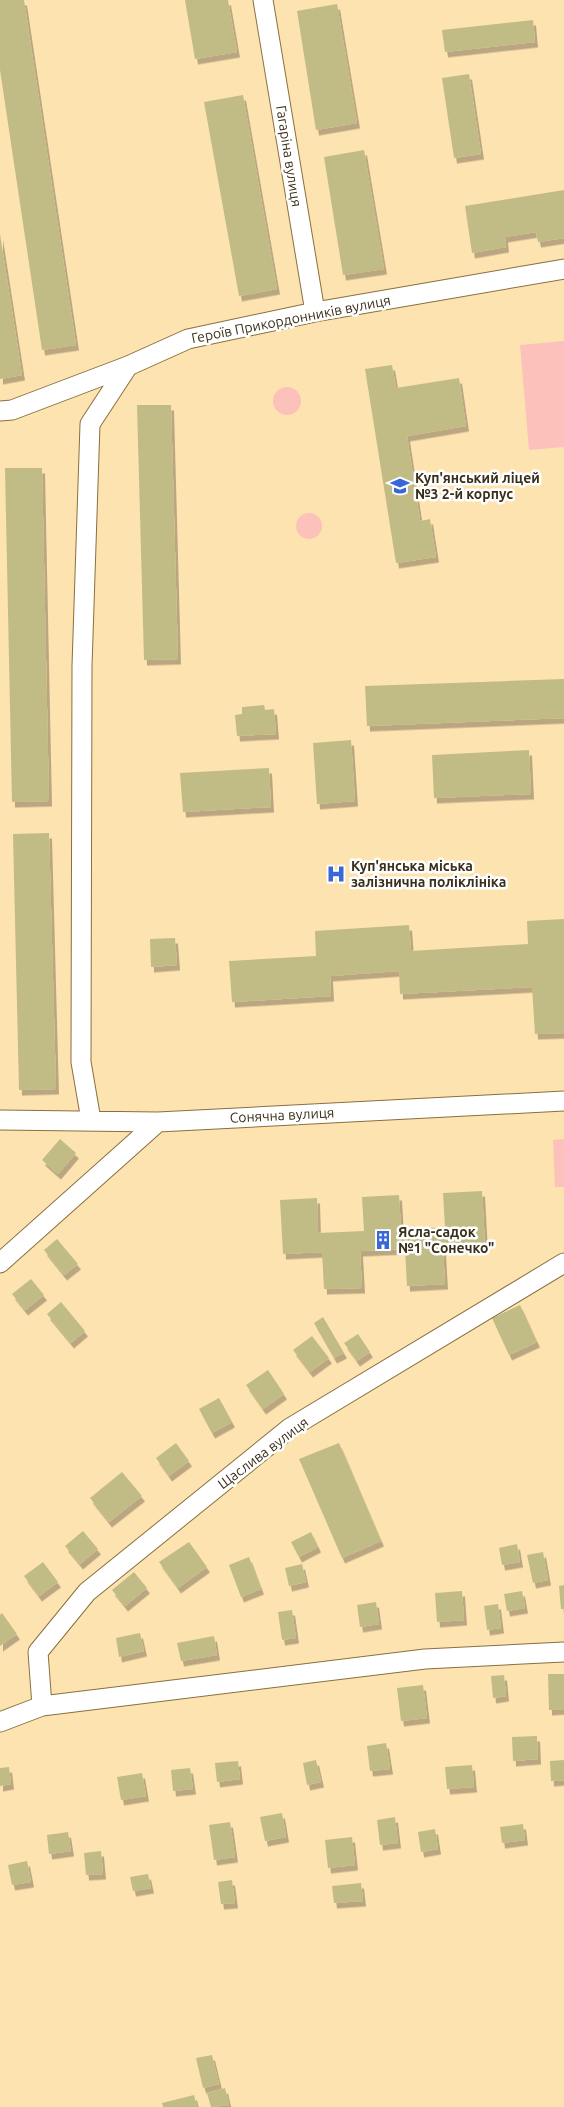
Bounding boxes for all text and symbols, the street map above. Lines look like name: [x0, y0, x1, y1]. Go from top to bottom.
street label: Гагаріна вулиця: [273, 104, 305, 208]
street label: Героїв Прикордонників вулиця: [190, 292, 392, 346]
place label: Куп'янський ліцей №3 2-й корпус: [415, 470, 540, 502]
school or university icon: Куп'янський ліцей №3 2-й корпус: [389, 475, 411, 497]
place label: Куп'янська міська залізнична поліклініка: [351, 858, 506, 890]
hospital icon: Куп'янська міська залізнична поліклініка: [325, 863, 347, 885]
street label: Сонячна вулиця: [229, 1104, 335, 1126]
place label: Ясла-садок №1 "Сонечко": [398, 1224, 494, 1256]
building icon: Ясла-садок №1 "Сонечко": [372, 1229, 394, 1251]
street label: Щаслива вулиця: [215, 1414, 311, 1492]

